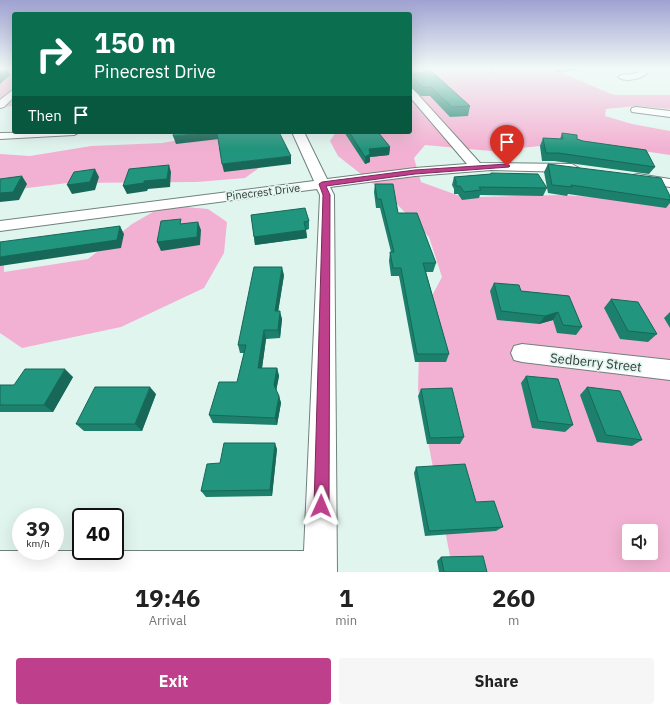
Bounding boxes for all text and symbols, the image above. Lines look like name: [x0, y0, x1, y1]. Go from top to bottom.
text: 150 m: [94, 24, 176, 61]
icon: right: [28, 28, 80, 80]
text: Pinecrest Drive: [94, 60, 216, 83]
icon: arrive: [70, 104, 92, 126]
text: Then: [28, 106, 62, 125]
pin: [490, 125, 524, 166]
icon: arrive: [496, 131, 518, 153]
street label: Pinecrest Drive: [225, 181, 301, 203]
street label: Sedberry Street: [549, 349, 642, 376]
position arrow: [300, 485, 342, 527]
speed limit sign: 40: [72, 508, 124, 560]
text: 39: [26, 515, 50, 542]
map controls: [622, 524, 658, 560]
button: sound: [622, 524, 658, 560]
text: km/h: [26, 537, 50, 550]
text: 19:46: [135, 582, 200, 614]
text: 1: [339, 582, 353, 614]
text: 260: [492, 582, 535, 614]
text: Arrival: [149, 612, 187, 629]
text: min: [335, 612, 357, 629]
text: m: [508, 612, 519, 629]
button: Exit: [16, 658, 331, 704]
button: Share: [339, 658, 654, 704]

